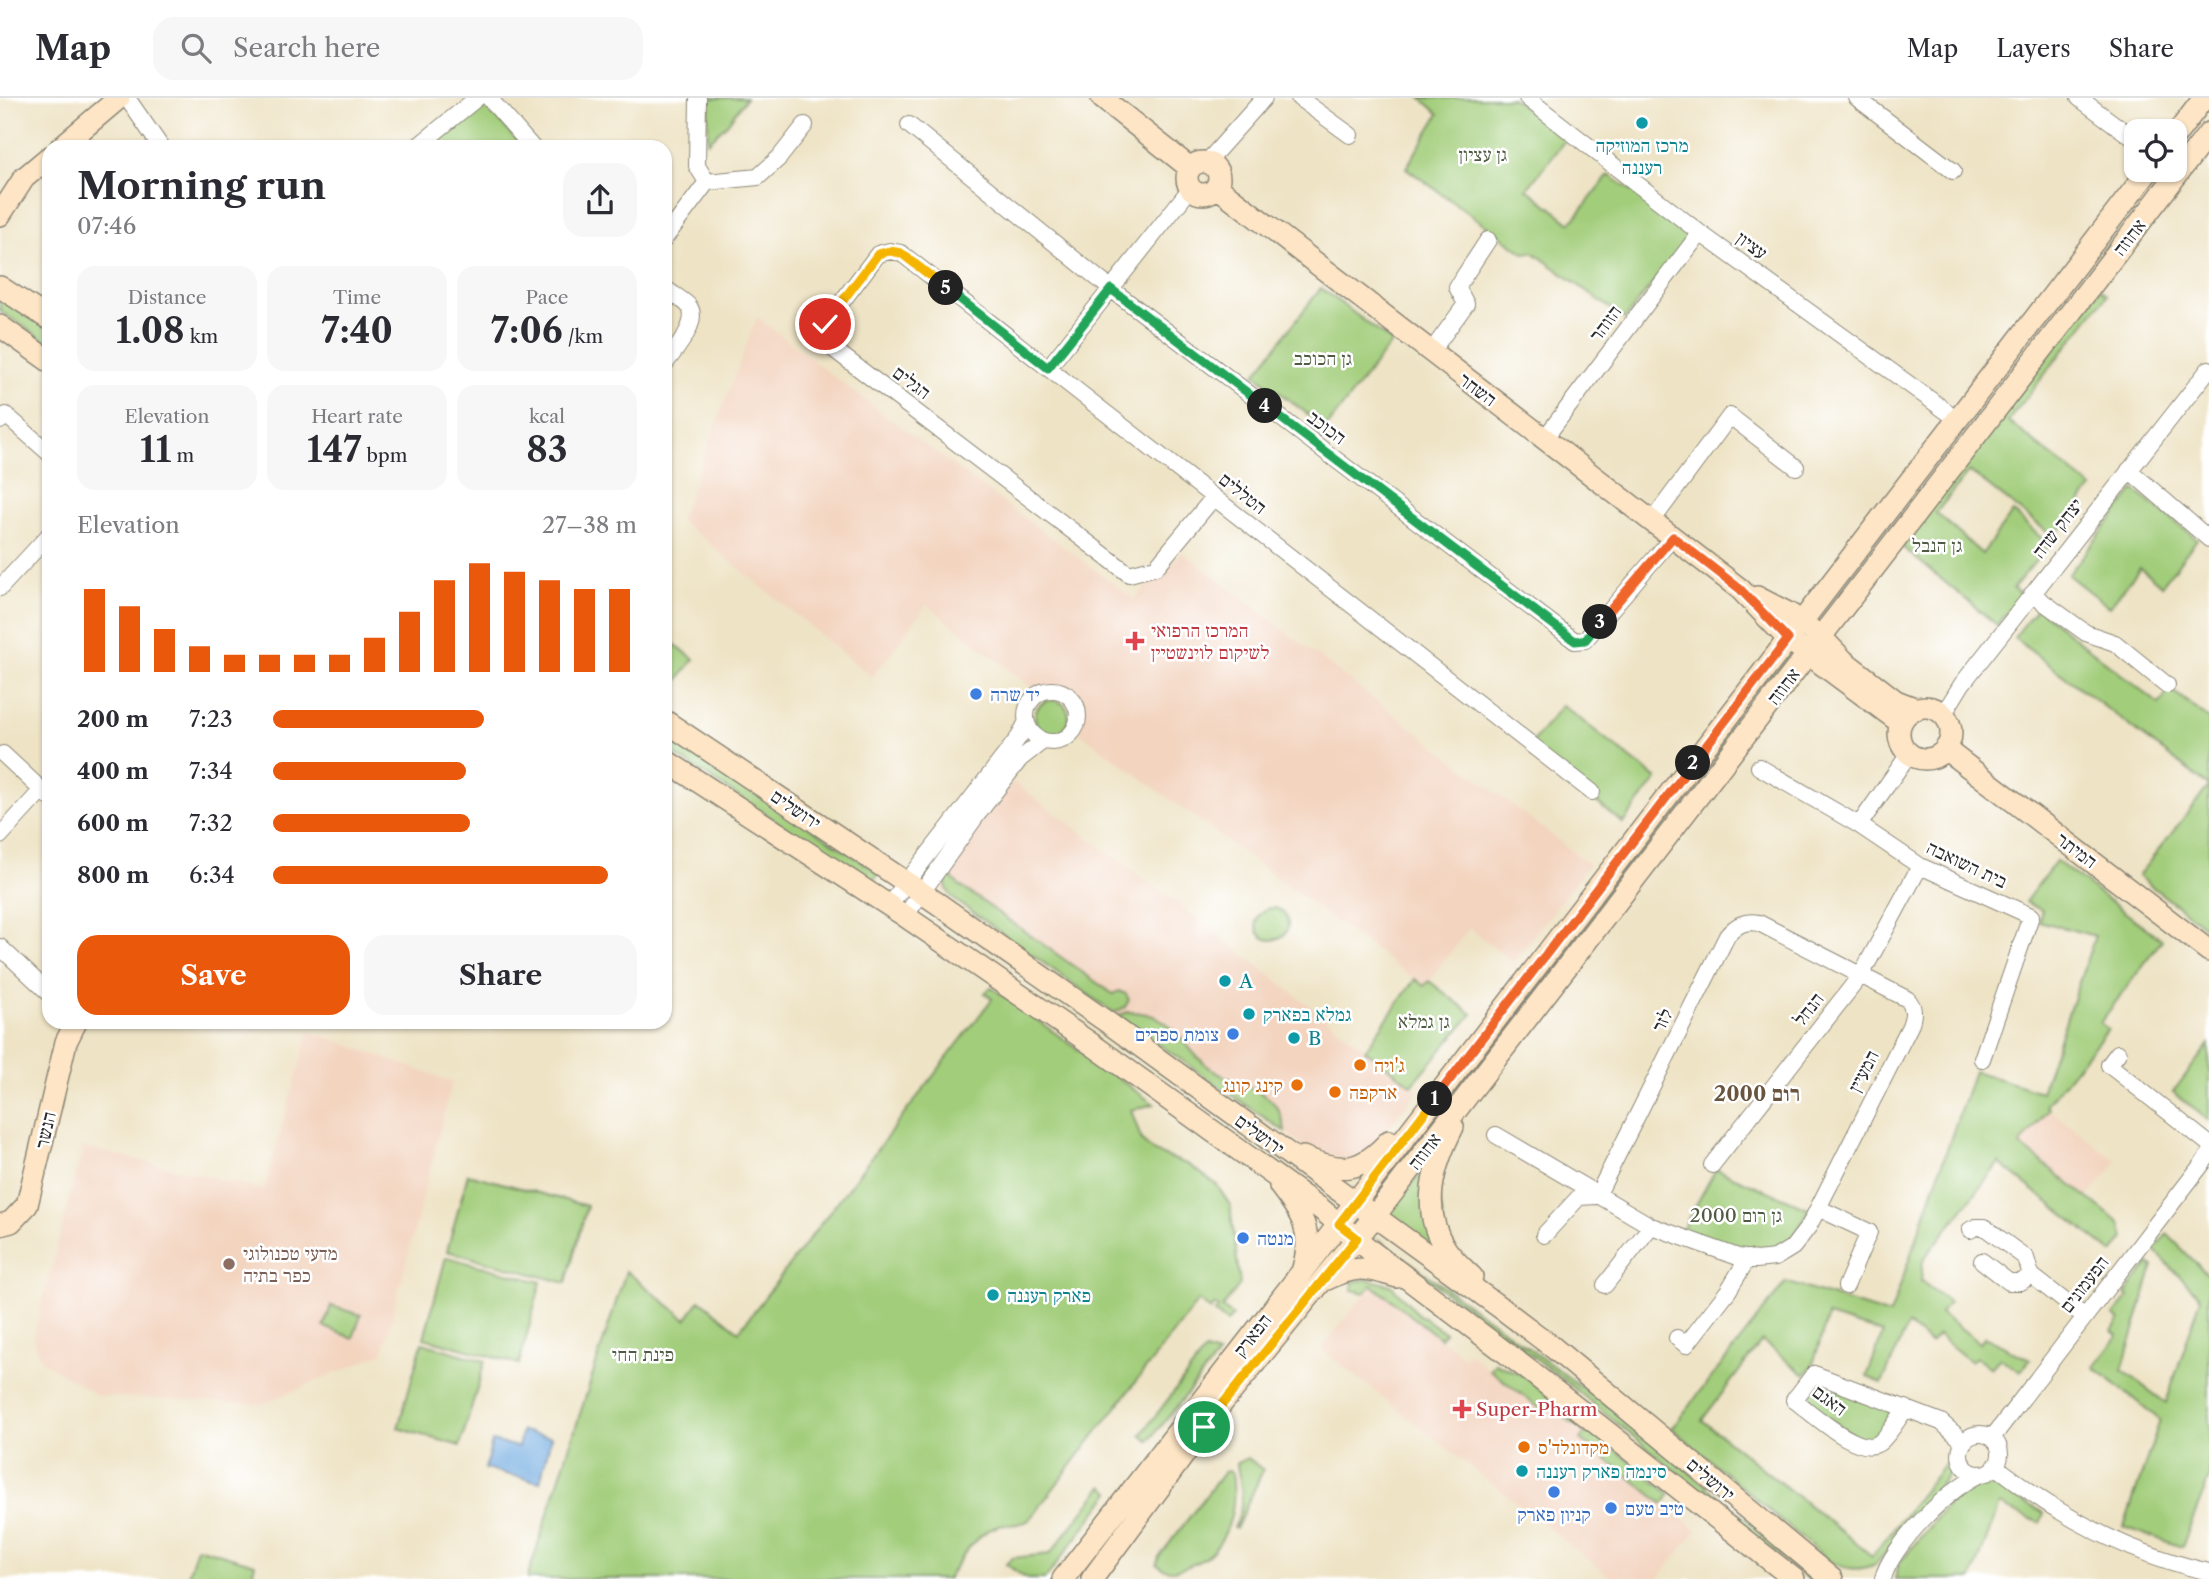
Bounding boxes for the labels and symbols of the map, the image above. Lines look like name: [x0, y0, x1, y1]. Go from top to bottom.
marker: מרכז המוזיקה רעננה: [1634, 115, 1650, 131]
place label: מרכז המוזיקה רעננה: [1595, 134, 1689, 179]
park label: גן עציון: [1459, 143, 1507, 166]
street label: אחוזה: [2108, 214, 2151, 260]
street label: עציון: [1732, 226, 1772, 264]
pin: 5: [928, 270, 964, 306]
pin: [795, 294, 855, 354]
street label: הזוהר: [1584, 301, 1626, 346]
park label: גן הכוכב: [1294, 347, 1352, 370]
street label: הגלים: [888, 361, 935, 404]
street label: השחר: [1454, 368, 1501, 411]
pin: 4: [1248, 388, 1282, 424]
street label: הכוכב: [1303, 405, 1351, 449]
street label: הטללים: [1214, 468, 1271, 519]
street label: יצחק שדה: [2027, 494, 2088, 563]
park label: גן הנבל: [1912, 534, 1962, 557]
pin: 3: [1582, 604, 1618, 640]
place label: המרכז הרפואי לשיקום לוינשטיין: [1151, 619, 1269, 664]
marker: המרכז הרפואי לשיקום לוינשטיין: [1125, 631, 1145, 651]
street label: אחוזה: [1762, 663, 1805, 709]
place label: יד שרה: [990, 683, 1040, 706]
marker: יד שרה: [968, 686, 984, 702]
pin: 2: [1676, 746, 1710, 780]
street label: ירושלים: [766, 784, 825, 834]
street label: המיתר: [2052, 828, 2102, 873]
street label: בית השואבה: [1923, 836, 2011, 893]
place label: A: [1238, 970, 1254, 993]
marker: A: [1217, 973, 1233, 989]
street label: הנחל: [1788, 988, 1829, 1031]
place label: גמלא בפארק: [1263, 1003, 1351, 1026]
street label: לזר: [1647, 1005, 1678, 1036]
marker: גמלא בפארק: [1241, 1006, 1257, 1022]
park label: גן גמלא: [1398, 1010, 1450, 1033]
place label: צומת ספרים: [1135, 1023, 1219, 1046]
marker: צומת ספרים: [1225, 1026, 1241, 1042]
place label: B: [1308, 1027, 1321, 1050]
marker: B: [1286, 1030, 1302, 1046]
street label: המעיין: [1843, 1046, 1884, 1096]
place label: ג'ויה: [1374, 1054, 1405, 1077]
marker: ג'ויה: [1352, 1057, 1368, 1073]
place label: קינג קונג: [1223, 1074, 1283, 1097]
marker: קינג קונג: [1289, 1077, 1305, 1093]
place label: ארקפה: [1349, 1081, 1397, 1104]
district label: רום 2000: [1714, 1081, 1800, 1106]
pin: 1: [1418, 1082, 1452, 1116]
marker: ארקפה: [1327, 1084, 1343, 1100]
street label: הנשר: [30, 1109, 61, 1151]
street label: ירושלים: [1231, 1109, 1289, 1160]
street label: אחוזה: [1403, 1128, 1446, 1174]
park label: גן רום 2000: [1690, 1204, 1782, 1227]
place label: מנטה: [1257, 1227, 1294, 1250]
marker: מנטה: [1235, 1230, 1251, 1246]
place label: מדעי טכנולוגי כפר בתיה: [243, 1242, 338, 1287]
street label: הפעמונים: [2055, 1251, 2114, 1317]
marker: מדעי טכנולוגי כפר בתיה: [221, 1256, 237, 1272]
place label: פארק רעננה: [1007, 1284, 1091, 1307]
marker: פארק רעננה: [985, 1287, 1001, 1303]
street label: הפארק: [1228, 1309, 1276, 1361]
park label: פינת החי: [612, 1343, 674, 1366]
street label: האגם: [1808, 1380, 1851, 1421]
pin: [1174, 1397, 1234, 1457]
place label: Super-Pharm: [1476, 1398, 1598, 1421]
marker: Super-Pharm: [1454, 1401, 1470, 1417]
place label: מקדונלד'ס: [1538, 1436, 1609, 1459]
marker: מקדונלד'ס: [1516, 1439, 1532, 1455]
street label: ירושלים: [1682, 1453, 1739, 1506]
place label: סינמה פארק רעננה: [1536, 1460, 1667, 1483]
marker: סינמה פארק רעננה: [1514, 1463, 1530, 1479]
marker: קניון פארק: [1546, 1484, 1562, 1500]
place label: טיב טעם: [1625, 1497, 1684, 1520]
marker: טיב טעם: [1603, 1500, 1619, 1516]
place label: קניון פארק: [1517, 1503, 1591, 1526]

